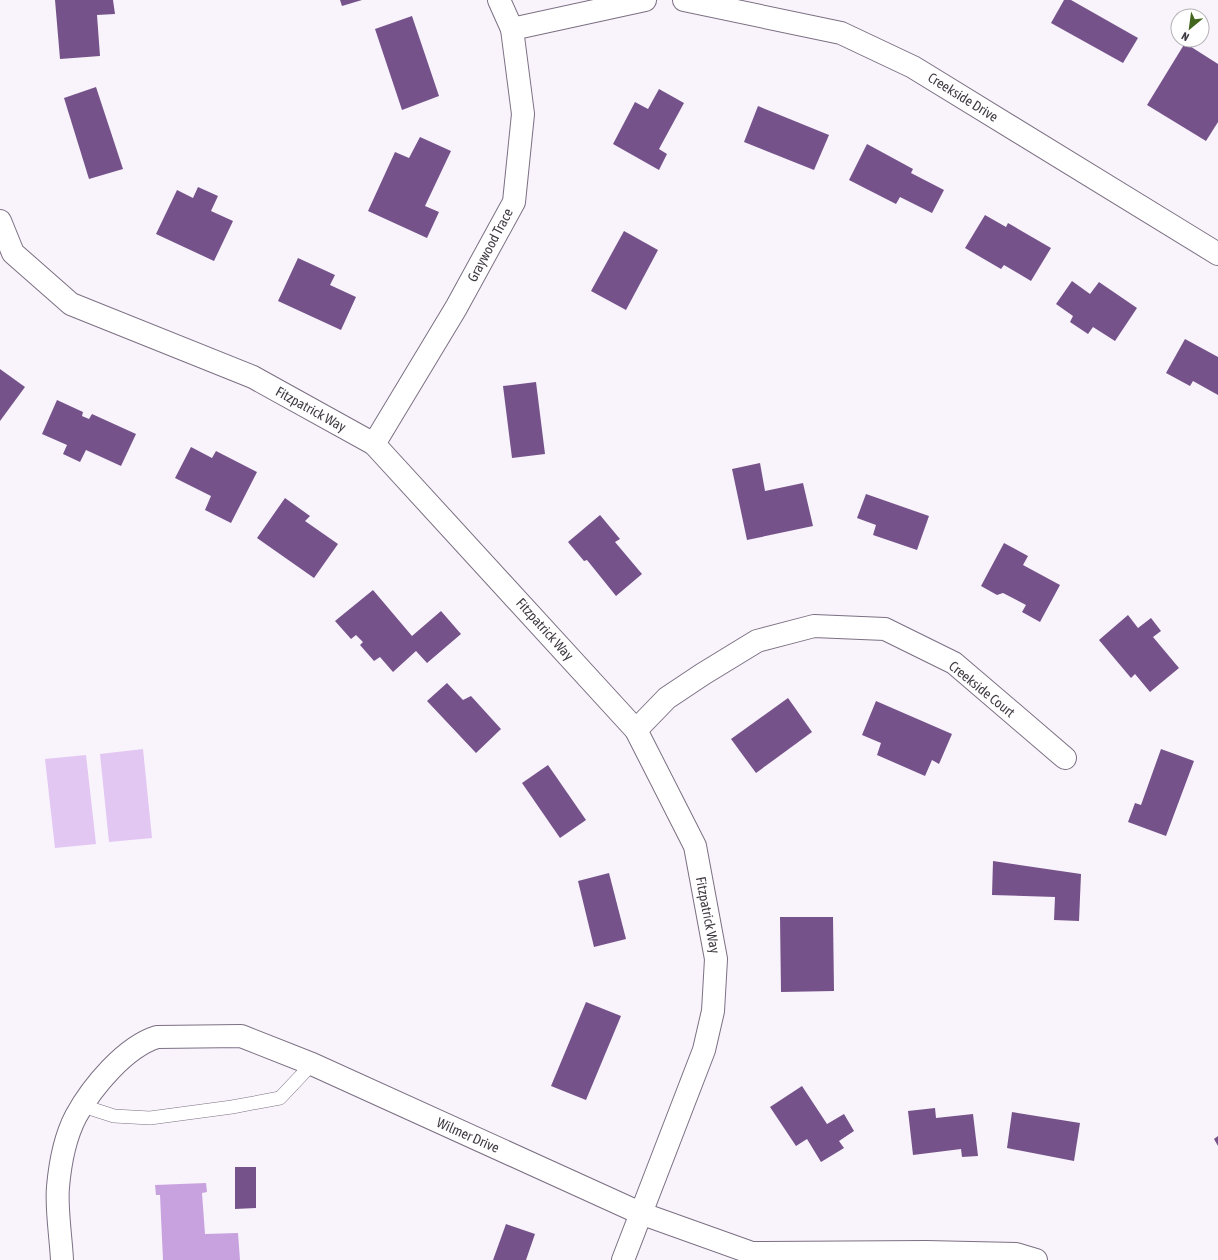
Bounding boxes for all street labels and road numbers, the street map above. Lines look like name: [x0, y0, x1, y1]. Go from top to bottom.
street label: Creekside Drive: [925, 69, 1001, 125]
street label: Graywood Trace: [464, 206, 516, 284]
street label: Fitzpatrick Way: [273, 383, 349, 435]
street label: Fitzpatrick Way: [513, 595, 577, 663]
street label: Creekside Court: [946, 658, 1018, 720]
street label: Fitzpatrick Way: [693, 875, 723, 955]
street label: Wilmer Drive: [434, 1114, 502, 1156]

